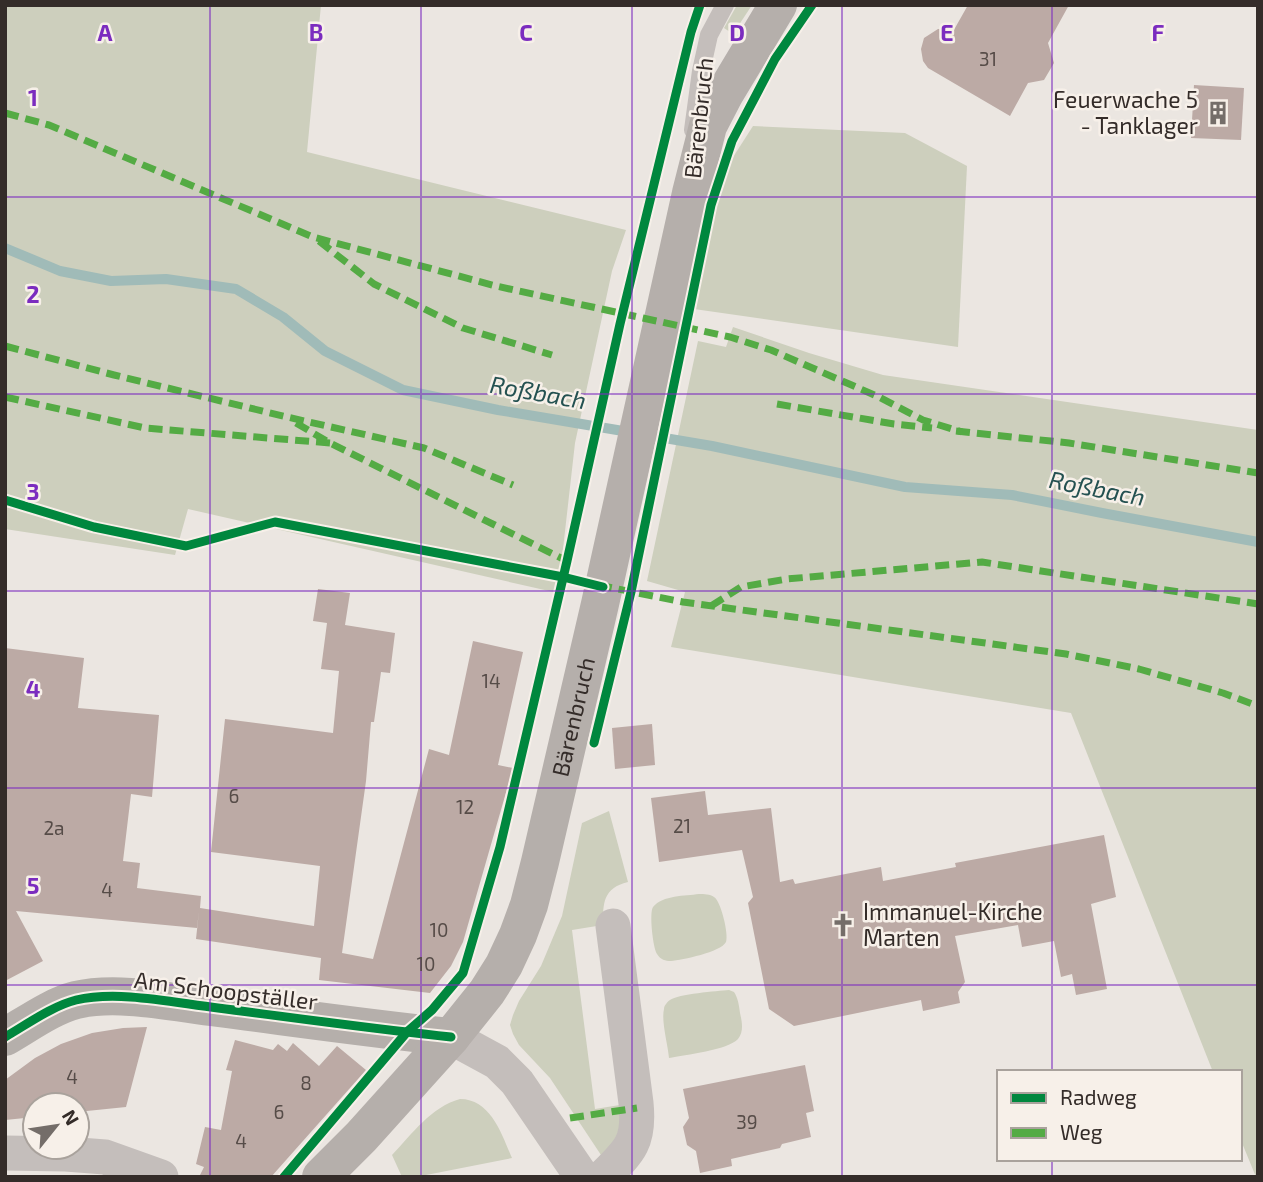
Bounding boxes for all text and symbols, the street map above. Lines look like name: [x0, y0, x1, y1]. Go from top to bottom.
text: A: [97, 18, 113, 46]
text: B: [309, 18, 323, 46]
text: C: [519, 18, 533, 46]
text: D: [729, 18, 745, 46]
text: E: [940, 18, 954, 46]
text: F: [1152, 18, 1165, 46]
house number: 31: [979, 47, 997, 70]
street label: Bärenbruch: [678, 56, 718, 180]
text: 1: [28, 83, 38, 111]
place label: Feuerwache 5 - Tanklager: [1053, 85, 1198, 139]
building icon: Feuerwache 5 - Tanklager: [1204, 99, 1232, 127]
text: 2: [26, 280, 40, 308]
water label: Roßbach: [488, 369, 589, 414]
water label: Roßbach: [1047, 464, 1148, 511]
text: 3: [26, 477, 40, 505]
street label: Bärenbruch: [545, 654, 600, 779]
house number: 14: [481, 669, 501, 692]
text: 4: [26, 674, 40, 702]
house number: 6: [229, 784, 239, 807]
house number: 12: [456, 795, 474, 818]
house number: 21: [673, 814, 691, 837]
house number: 2a: [43, 816, 65, 839]
text: 5: [27, 871, 39, 899]
house number: 4: [101, 878, 113, 901]
place label: Immanuel-Kirche Marten: [863, 897, 1043, 951]
church icon: Immanuel-Kirche Marten: [829, 911, 857, 939]
house number: 10: [429, 918, 449, 941]
house number: 10: [416, 952, 436, 975]
street label: Am Schoopställer: [133, 965, 320, 1015]
house number: 4: [66, 1065, 78, 1088]
legend: [997, 1070, 1242, 1161]
house number: 8: [300, 1071, 312, 1094]
text: Radweg: [1060, 1084, 1137, 1109]
north arrow: [21, 1091, 91, 1161]
house number: 6: [274, 1100, 284, 1123]
text: N: [58, 1106, 85, 1129]
house number: 39: [736, 1110, 758, 1133]
text: Weg: [1060, 1119, 1103, 1144]
house number: 4: [235, 1129, 247, 1152]

